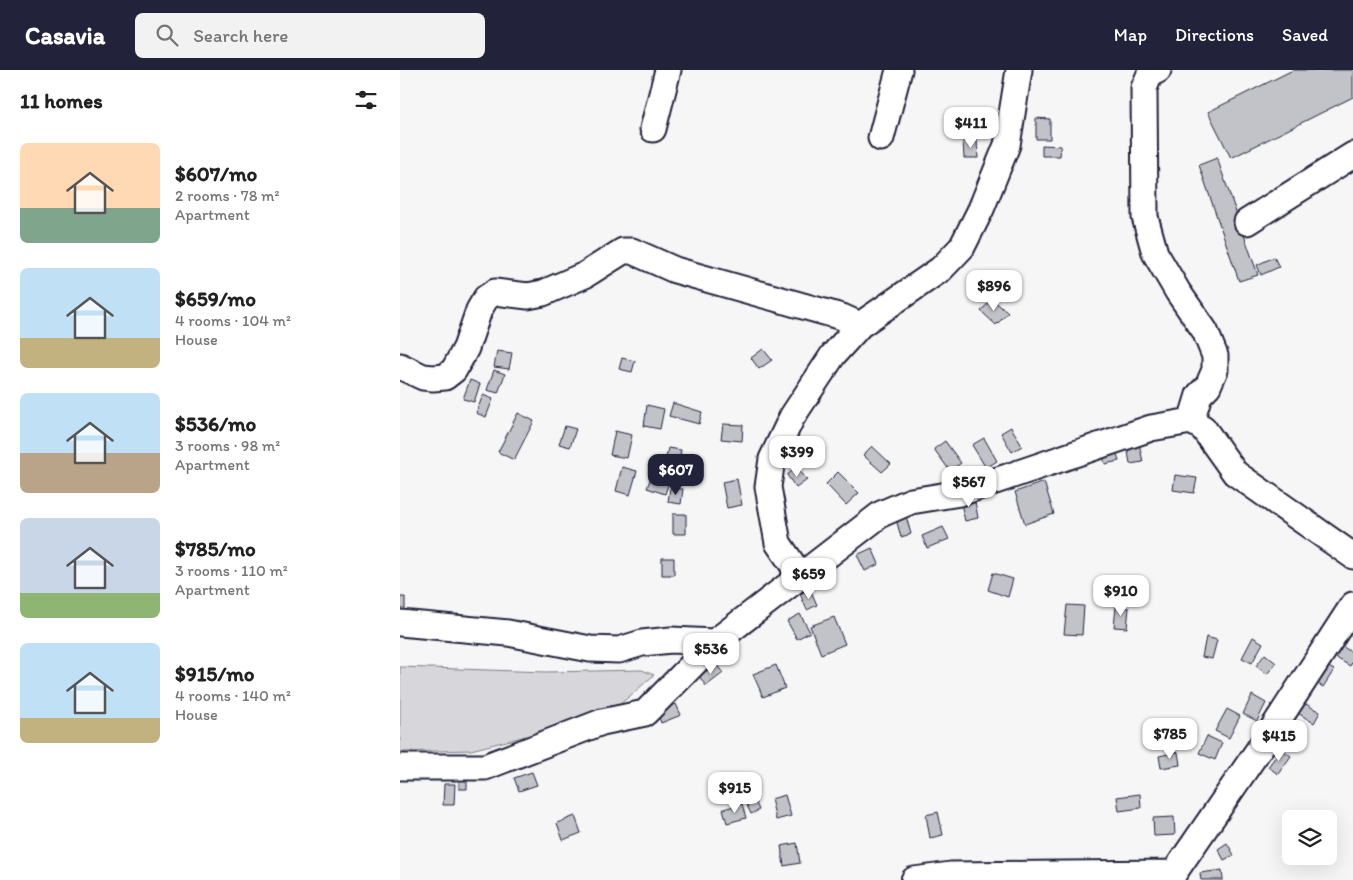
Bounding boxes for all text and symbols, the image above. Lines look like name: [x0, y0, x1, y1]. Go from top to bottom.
search box: [135, 13, 485, 58]
text: Casavia: [25, 21, 105, 50]
icon: search: [153, 21, 181, 49]
text: Search here: [193, 24, 288, 47]
text: Map: [1114, 24, 1147, 46]
text: Directions: [1175, 24, 1254, 46]
text: Saved: [1282, 24, 1328, 46]
icon: filters: [352, 86, 380, 114]
text: 11 homes: [20, 88, 103, 113]
pin: $411: [941, 106, 1001, 149]
text: $411: [955, 113, 987, 132]
text: $607/mo: [175, 161, 257, 186]
icon: home: [60, 163, 120, 223]
text: 2 rooms · 78 m²: [175, 186, 280, 205]
text: Apartment: [175, 205, 250, 224]
pin: $896: [964, 270, 1024, 312]
text: $896: [977, 276, 1011, 295]
text: $659/mo: [175, 286, 256, 311]
icon: home: [60, 288, 120, 348]
text: 4 rooms · 104 m²: [175, 311, 291, 330]
text: House: [175, 330, 218, 349]
text: $536/mo: [175, 411, 256, 436]
icon: home: [60, 413, 120, 473]
text: 3 rooms · 98 m²: [175, 436, 280, 455]
pin: $399: [767, 436, 827, 478]
text: $399: [780, 442, 814, 461]
pin: $607: [646, 454, 706, 496]
text: Apartment: [175, 455, 250, 474]
text: $607: [659, 460, 693, 479]
pin: $567: [939, 466, 999, 508]
text: $567: [953, 472, 985, 491]
text: $785/mo: [175, 536, 256, 561]
icon: home: [60, 538, 120, 598]
pin: $659: [779, 558, 839, 600]
text: 3 rooms · 110 m²: [175, 561, 288, 580]
text: $659: [792, 564, 826, 583]
pin: $910: [1091, 574, 1151, 617]
text: Apartment: [175, 580, 250, 599]
text: $910: [1104, 581, 1138, 600]
pin: $536: [681, 632, 741, 675]
text: $536: [694, 639, 728, 658]
text: $915/mo: [175, 661, 255, 686]
icon: home: [60, 663, 120, 723]
text: 4 rooms · 140 m²: [175, 686, 291, 705]
text: House: [175, 705, 218, 724]
pin: $785: [1140, 718, 1200, 760]
pin: $415: [1249, 720, 1309, 762]
text: $785: [1153, 724, 1187, 743]
text: $415: [1262, 726, 1296, 745]
pin: $915: [705, 772, 765, 814]
text: $915: [719, 778, 751, 797]
map controls: [1282, 810, 1337, 865]
button: layers: [1282, 810, 1337, 865]

